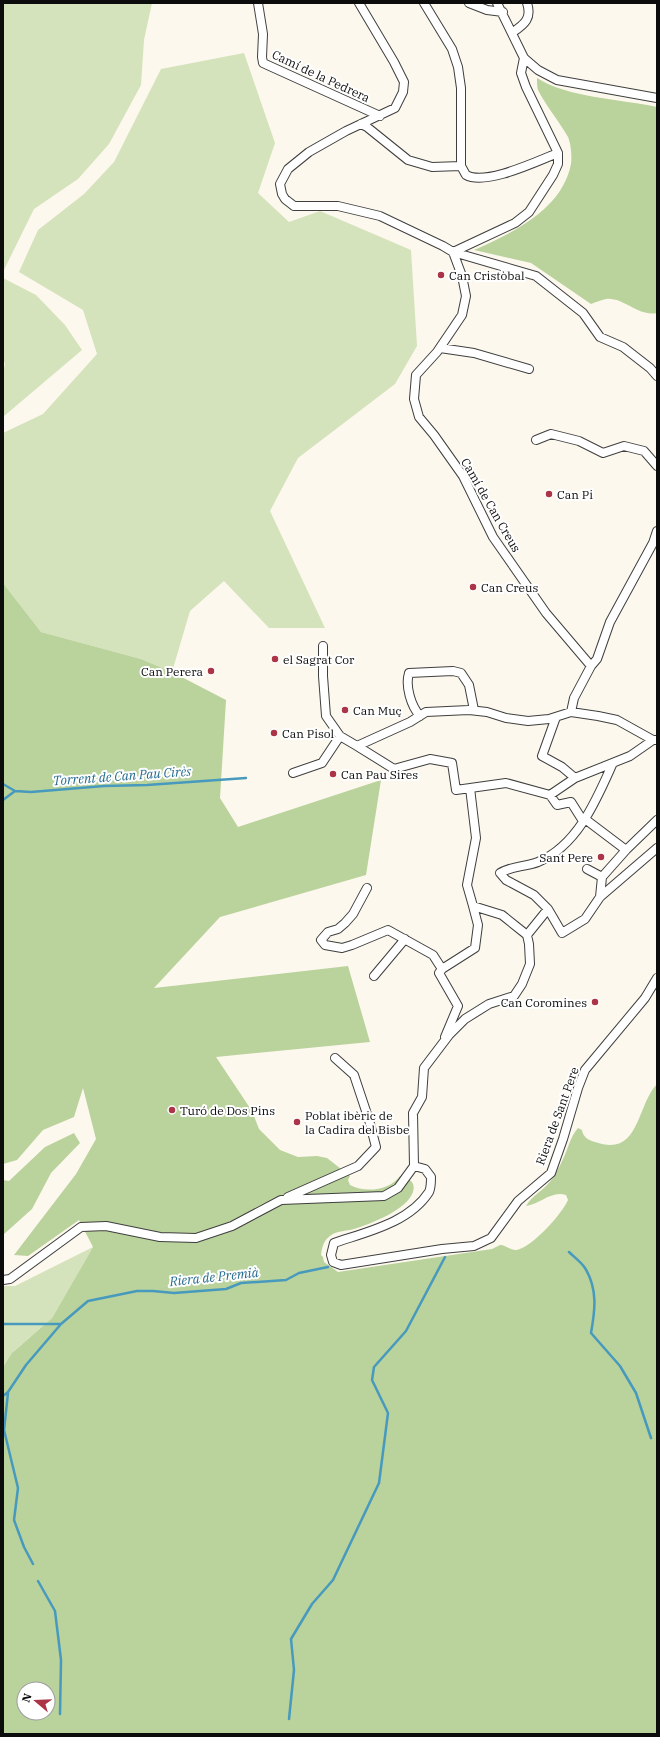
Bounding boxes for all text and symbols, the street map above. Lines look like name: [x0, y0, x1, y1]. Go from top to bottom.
street label: Camí de la Pedrera: [270, 47, 373, 105]
place label: Can Cristòbal: [449, 268, 525, 283]
marker: Can Cristòbal: [436, 270, 446, 280]
street label: Camí de Can Creus: [458, 455, 524, 555]
place label: Can Pi: [557, 487, 593, 502]
marker: Can Pi: [544, 489, 554, 499]
place label: Can Creus: [481, 580, 538, 595]
marker: Can Creus: [468, 582, 478, 592]
place label: el Sagrat Cor: [283, 652, 355, 667]
marker: el Sagrat Cor: [270, 654, 280, 664]
place label: Can Perera: [141, 664, 203, 679]
marker: Can Perera: [206, 666, 216, 676]
place label: Can Muç: [353, 703, 402, 718]
marker: Can Muç: [340, 705, 350, 715]
place label: Can Pisol: [282, 726, 335, 741]
marker: Can Pisol: [269, 728, 279, 738]
water label: Torrent de Can Pau Cirès: [52, 763, 192, 789]
place label: Can Pau Sires: [341, 767, 418, 782]
marker: Can Pau Sires: [328, 769, 338, 779]
place label: Sant Pere: [539, 850, 593, 865]
marker: Sant Pere: [596, 852, 606, 862]
place label: Can Coromines: [501, 995, 587, 1010]
marker: Can Coromines: [590, 997, 600, 1007]
street label: Riera de Sant Pere: [532, 1065, 582, 1167]
place label: Turó de Dos Pins: [180, 1103, 275, 1118]
marker: Turó de Dos Pins: [167, 1105, 177, 1115]
place label: Poblat ibèric de la Cadira del Bisbe: [305, 1108, 409, 1137]
marker: Poblat ibèric de la Cadira del Bisbe: [292, 1117, 302, 1127]
water label: Riera de Premià: [168, 1264, 259, 1290]
north arrow: [16, 1681, 56, 1721]
text: N: [19, 1691, 35, 1704]

